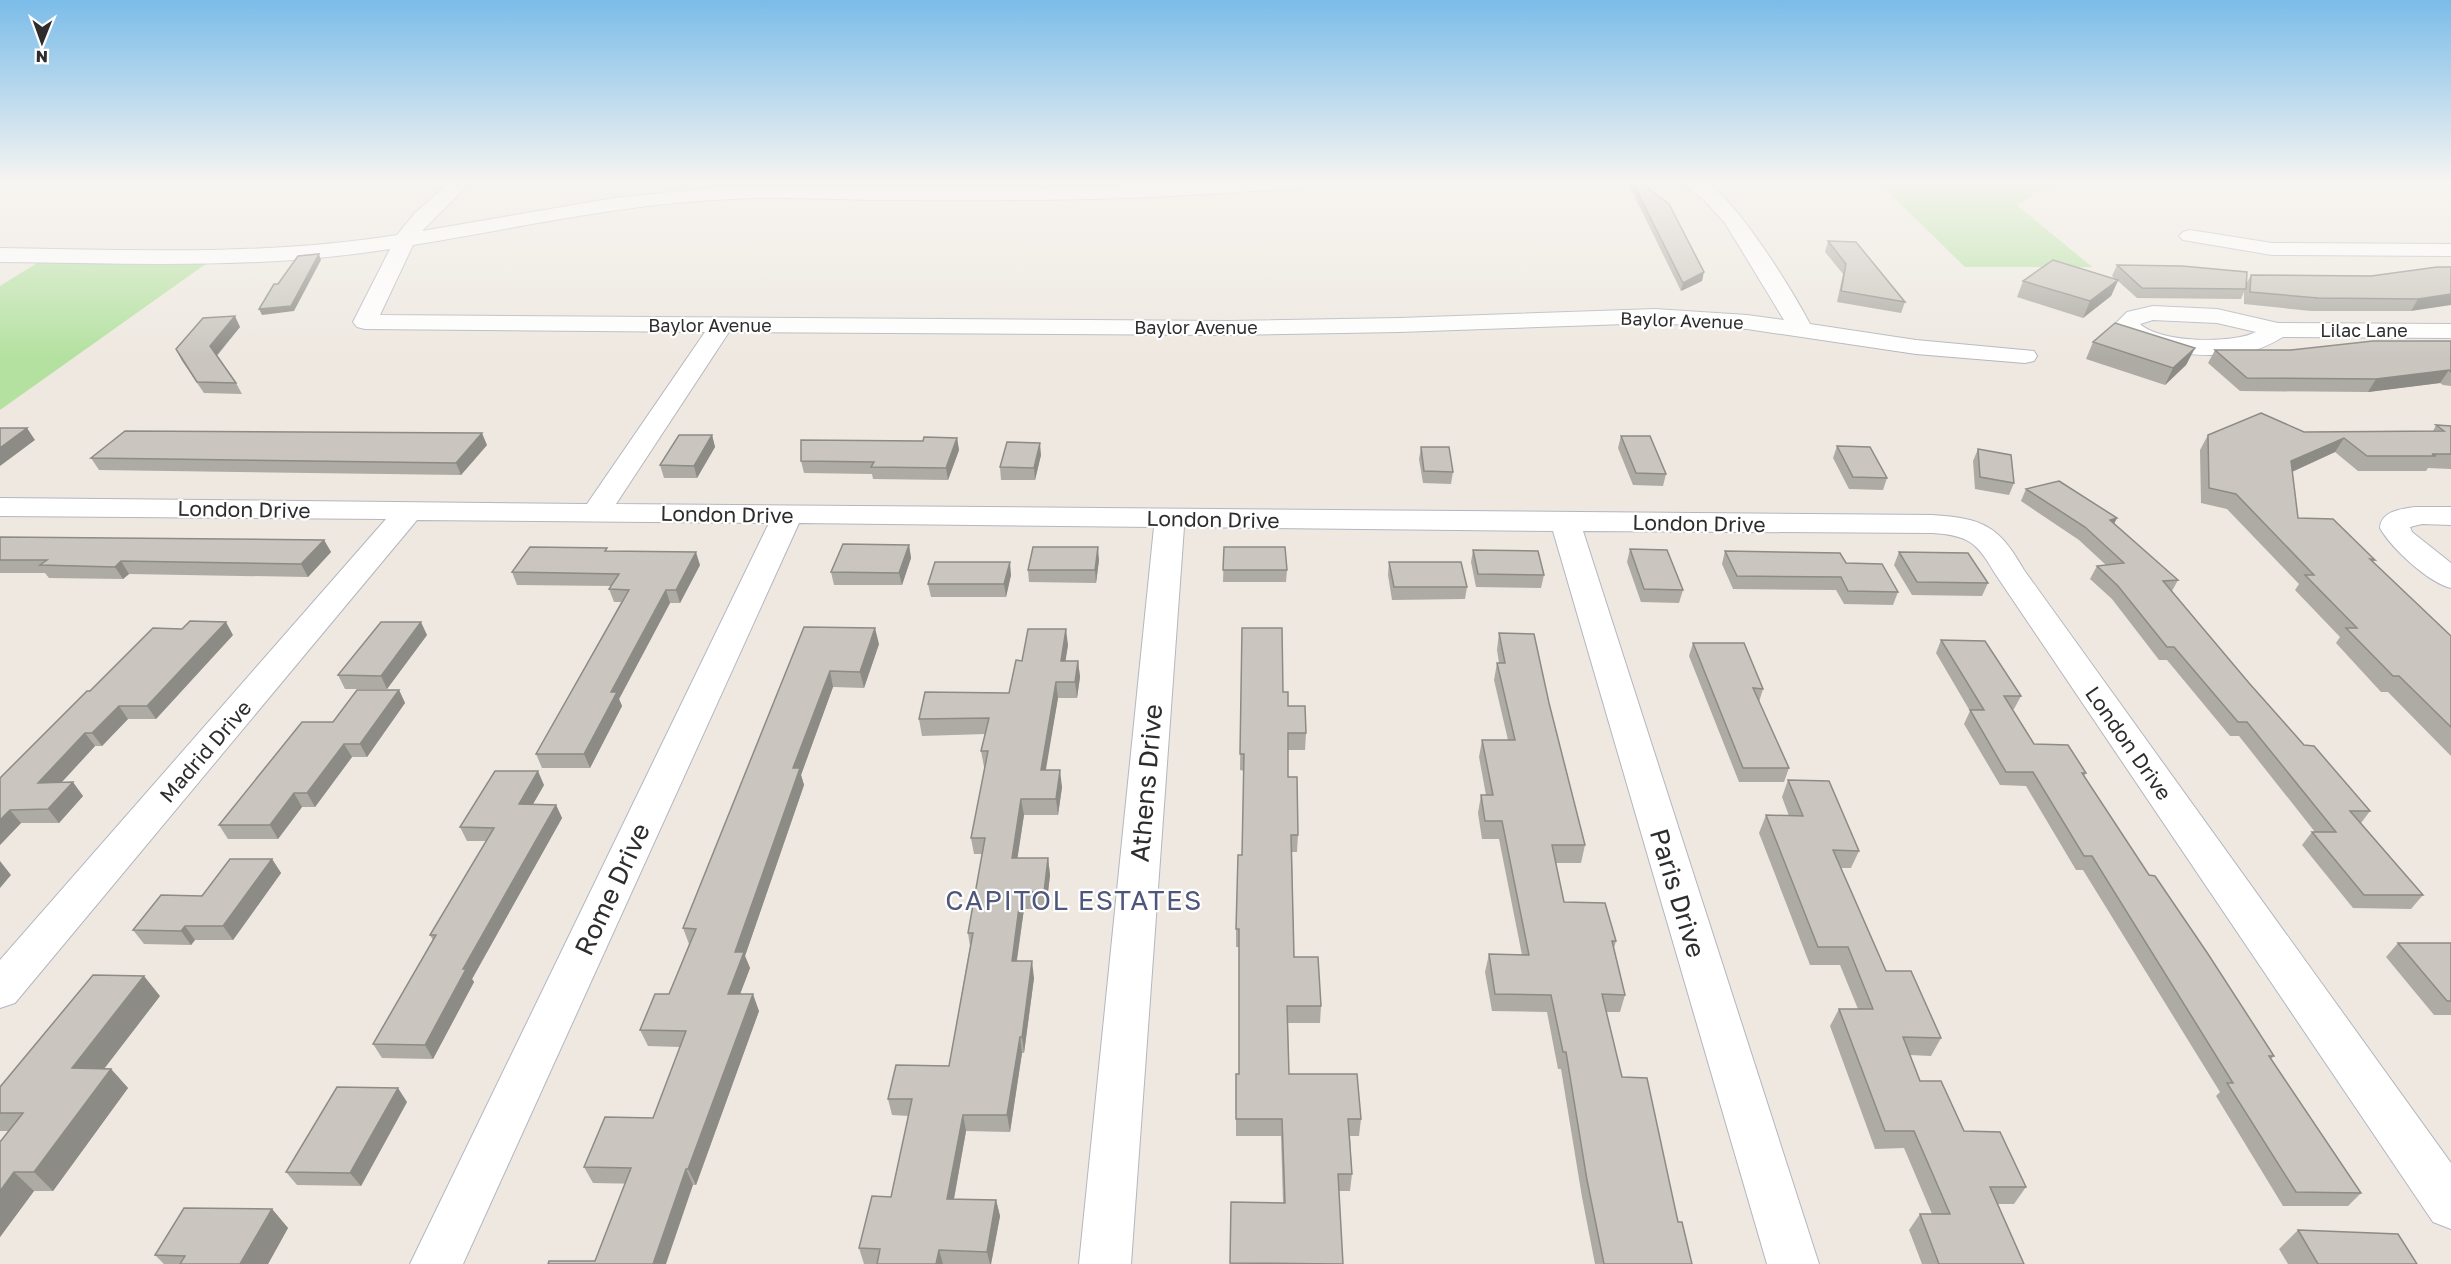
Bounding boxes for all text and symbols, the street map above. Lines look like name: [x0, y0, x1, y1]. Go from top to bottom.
north arrow: [12, 12, 72, 72]
text: N: [35, 47, 48, 67]
street label: Baylor Avenue: [1620, 307, 1744, 333]
street label: Baylor Avenue: [648, 314, 772, 336]
street label: Baylor Avenue: [1134, 316, 1258, 338]
street label: Lilac Lane: [2320, 319, 2408, 341]
street label: London Drive: [177, 495, 311, 523]
street label: London Drive: [660, 500, 794, 528]
street label: London Drive: [1146, 505, 1280, 533]
street label: London Drive: [1632, 509, 1766, 537]
street label: London Drive: [2080, 681, 2178, 805]
street label: Madrid Drive: [154, 695, 256, 807]
street label: Athens Drive: [1124, 703, 1168, 863]
street label: Rome Drive: [568, 818, 656, 960]
street label: Paris Drive: [1644, 825, 1712, 961]
district label: CAPITOL ESTATES: [945, 884, 1203, 916]

